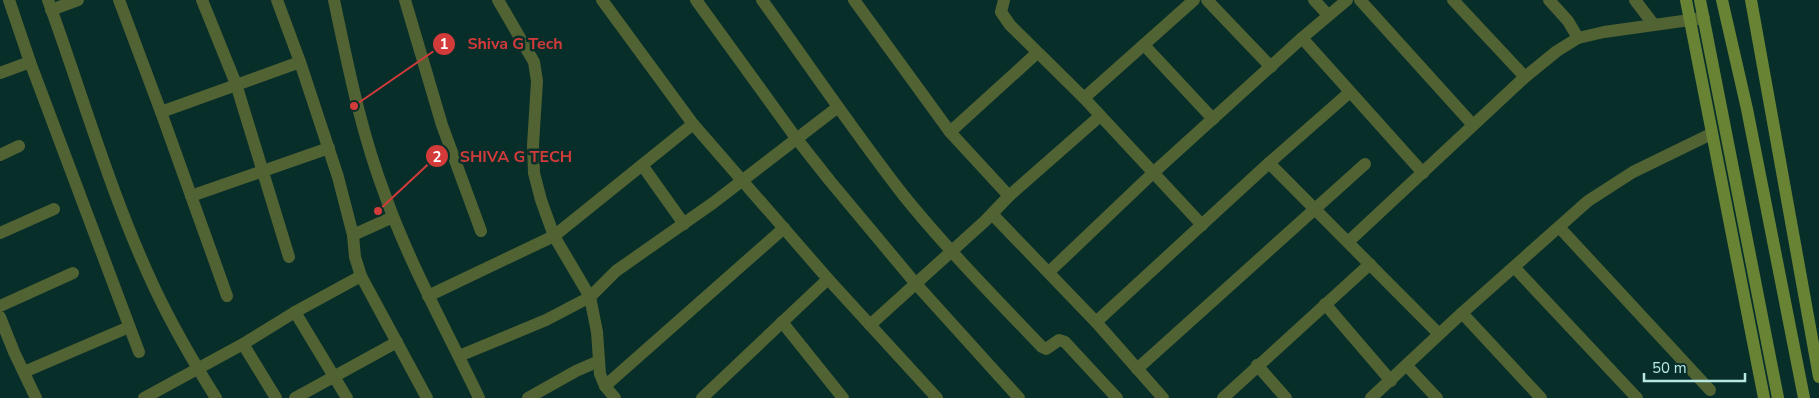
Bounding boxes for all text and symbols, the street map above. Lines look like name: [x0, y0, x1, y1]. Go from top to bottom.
callout: Shiva G Tech: [432, 28, 572, 59]
text: Shiva G Tech: [467, 33, 563, 55]
text: 1: [439, 34, 449, 54]
callout: SHIVA G TECH: [425, 141, 582, 172]
text: SHIVA G TECH: [460, 146, 572, 168]
text: 2: [432, 147, 442, 167]
scale bar: [1644, 350, 1745, 382]
text: 50 m: [1652, 358, 1687, 378]

